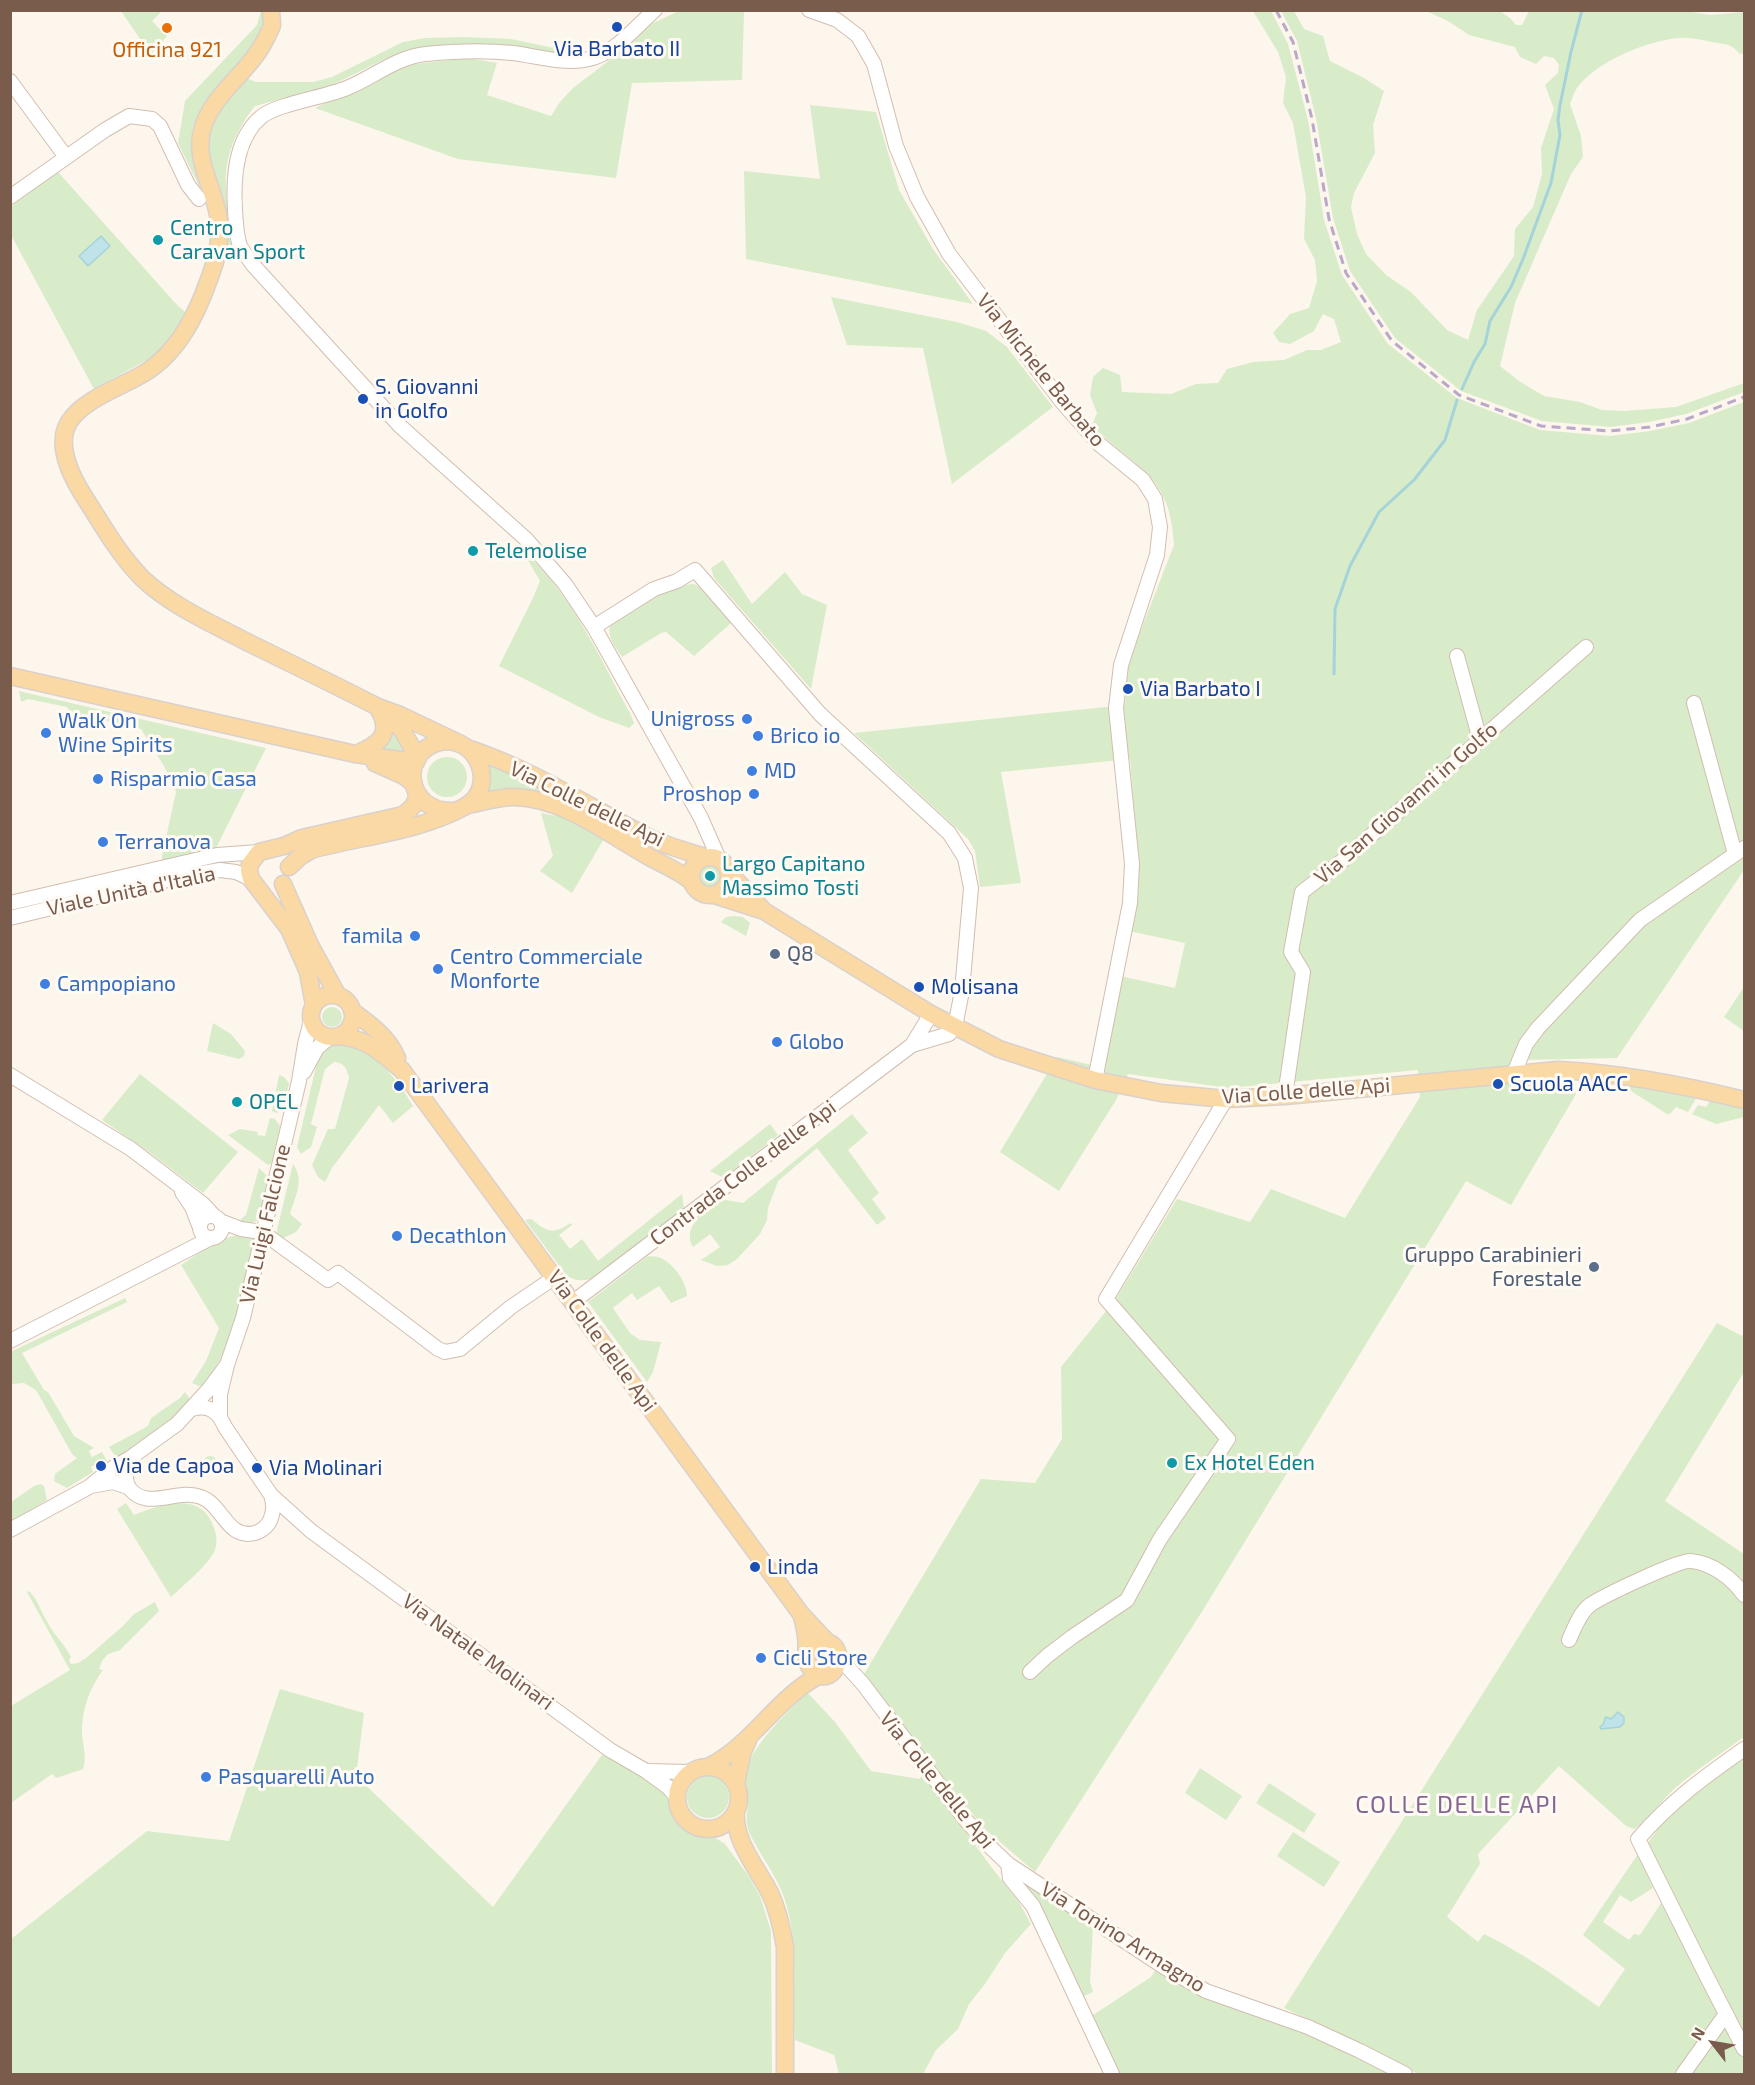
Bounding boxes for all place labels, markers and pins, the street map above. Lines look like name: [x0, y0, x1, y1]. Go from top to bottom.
marker: Via Barbato II: [610, 20, 624, 34]
marker: Officina 921: [160, 21, 174, 35]
place label: Via Barbato II: [554, 36, 680, 62]
place label: Officina 921: [112, 37, 222, 63]
place label: Centro Caravan Sport: [170, 215, 305, 265]
marker: Centro Caravan Sport: [151, 233, 165, 247]
place label: S. Giovanni in Golfo: [375, 374, 479, 424]
marker: S. Giovanni in Golfo: [356, 392, 370, 406]
place label: Telemolise: [485, 538, 587, 564]
marker: Telemolise: [466, 544, 480, 558]
place label: Via Barbato I: [1140, 676, 1261, 702]
marker: Via Barbato I: [1121, 682, 1135, 696]
place label: Unigross: [650, 706, 735, 732]
place label: Walk On Wine Spirits: [58, 708, 173, 758]
marker: Unigross: [740, 712, 754, 726]
place label: Brico io: [770, 723, 840, 749]
marker: Walk On Wine Spirits: [39, 726, 53, 740]
marker: Brico io: [751, 729, 765, 743]
place label: MD: [764, 758, 796, 784]
marker: MD: [745, 764, 759, 778]
place label: Risparmio Casa: [110, 766, 257, 792]
marker: Risparmio Casa: [91, 772, 105, 786]
place label: Proshop: [663, 781, 742, 807]
marker: Proshop: [747, 787, 761, 801]
place label: Terranova: [115, 829, 211, 855]
marker: Terranova: [96, 835, 110, 849]
place label: Largo Capitano Massimo Tosti: [722, 851, 865, 901]
marker: Largo Capitano Massimo Tosti: [703, 869, 717, 883]
place label: famila: [342, 923, 403, 949]
marker: famila: [408, 929, 422, 943]
place label: Q8: [787, 941, 814, 967]
place label: Centro Commerciale Monforte: [450, 944, 643, 994]
marker: Q8: [768, 947, 782, 961]
marker: Centro Commerciale Monforte: [431, 962, 445, 976]
place label: Campopiano: [57, 971, 176, 997]
place label: Molisana: [931, 974, 1019, 1000]
marker: Campopiano: [38, 977, 52, 991]
marker: Molisana: [912, 980, 926, 994]
place label: Globo: [789, 1029, 844, 1055]
marker: Globo: [770, 1035, 784, 1049]
place label: Scuola AACC: [1510, 1071, 1628, 1097]
place label: Larivera: [411, 1073, 489, 1099]
marker: Scuola AACC: [1491, 1077, 1505, 1091]
marker: Larivera: [392, 1079, 406, 1093]
place label: OPEL: [249, 1089, 298, 1115]
marker: OPEL: [230, 1095, 244, 1109]
place label: Decathlon: [409, 1223, 507, 1249]
marker: Decathlon: [390, 1229, 404, 1243]
place label: Gruppo Carabinieri Forestale: [1405, 1242, 1582, 1292]
marker: Gruppo Carabinieri Forestale: [1587, 1260, 1601, 1274]
place label: Ex Hotel Eden: [1184, 1450, 1315, 1476]
place label: Via de Capoa: [113, 1453, 234, 1479]
place label: Via Molinari: [269, 1455, 382, 1481]
marker: Ex Hotel Eden: [1165, 1456, 1179, 1470]
marker: Via de Capoa: [94, 1459, 108, 1473]
marker: Via Molinari: [250, 1461, 264, 1475]
place label: Linda: [767, 1554, 819, 1580]
marker: Linda: [748, 1560, 762, 1574]
place label: Cicli Store: [773, 1645, 868, 1671]
marker: Cicli Store: [754, 1651, 768, 1665]
place label: Pasquarelli Auto: [218, 1764, 375, 1790]
marker: Pasquarelli Auto: [199, 1770, 213, 1784]

